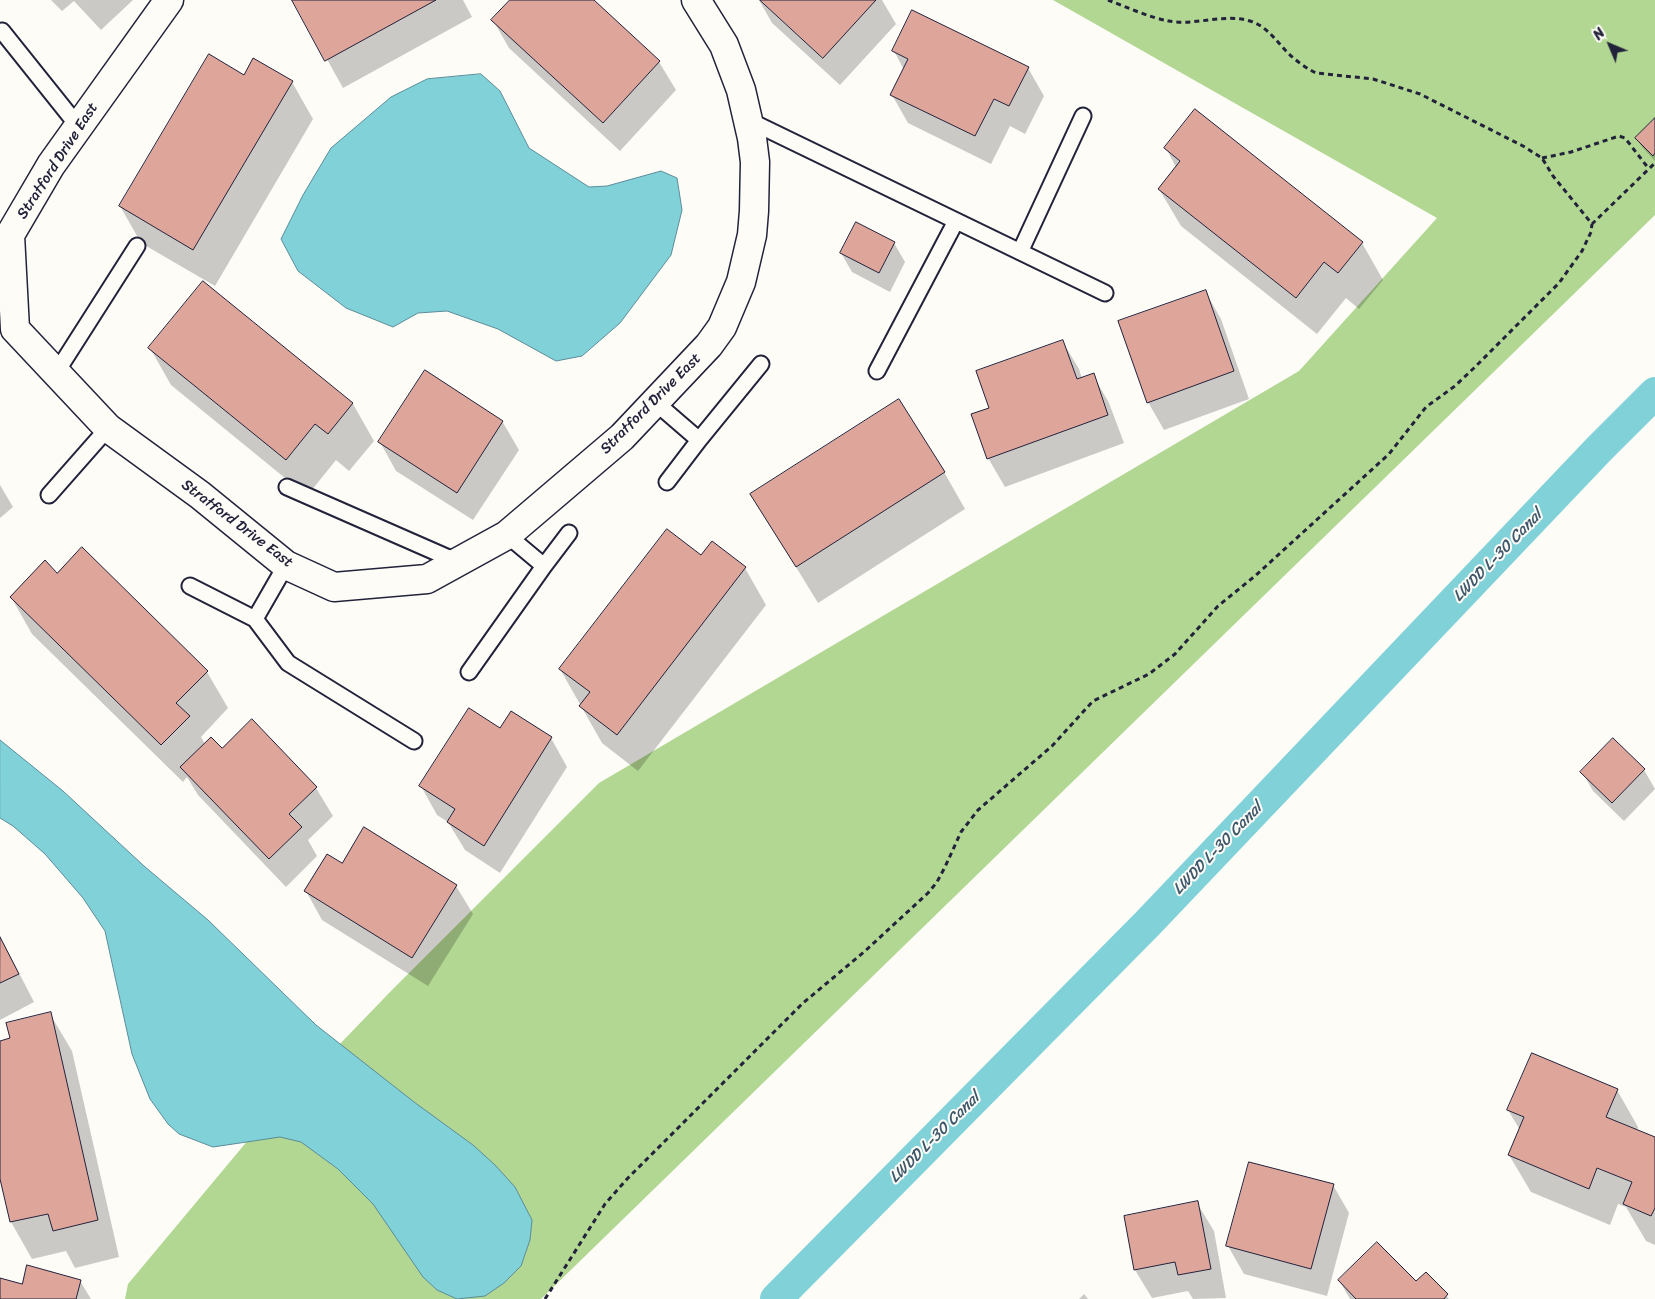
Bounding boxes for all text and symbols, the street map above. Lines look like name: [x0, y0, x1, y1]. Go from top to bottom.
north arrow: [1585, 20, 1635, 70]
text: N: [1587, 22, 1611, 46]
street label: Stratford Drive East: [14, 99, 102, 223]
street label: Stratford Drive East: [597, 350, 705, 458]
street label: Stratford Drive East: [178, 476, 296, 572]
water label: LWDD L-30 Canal: [1449, 506, 1547, 606]
water label: LWDD L-30 Canal: [1169, 799, 1267, 899]
water label: LWDD L-30 Canal: [886, 1089, 984, 1187]

